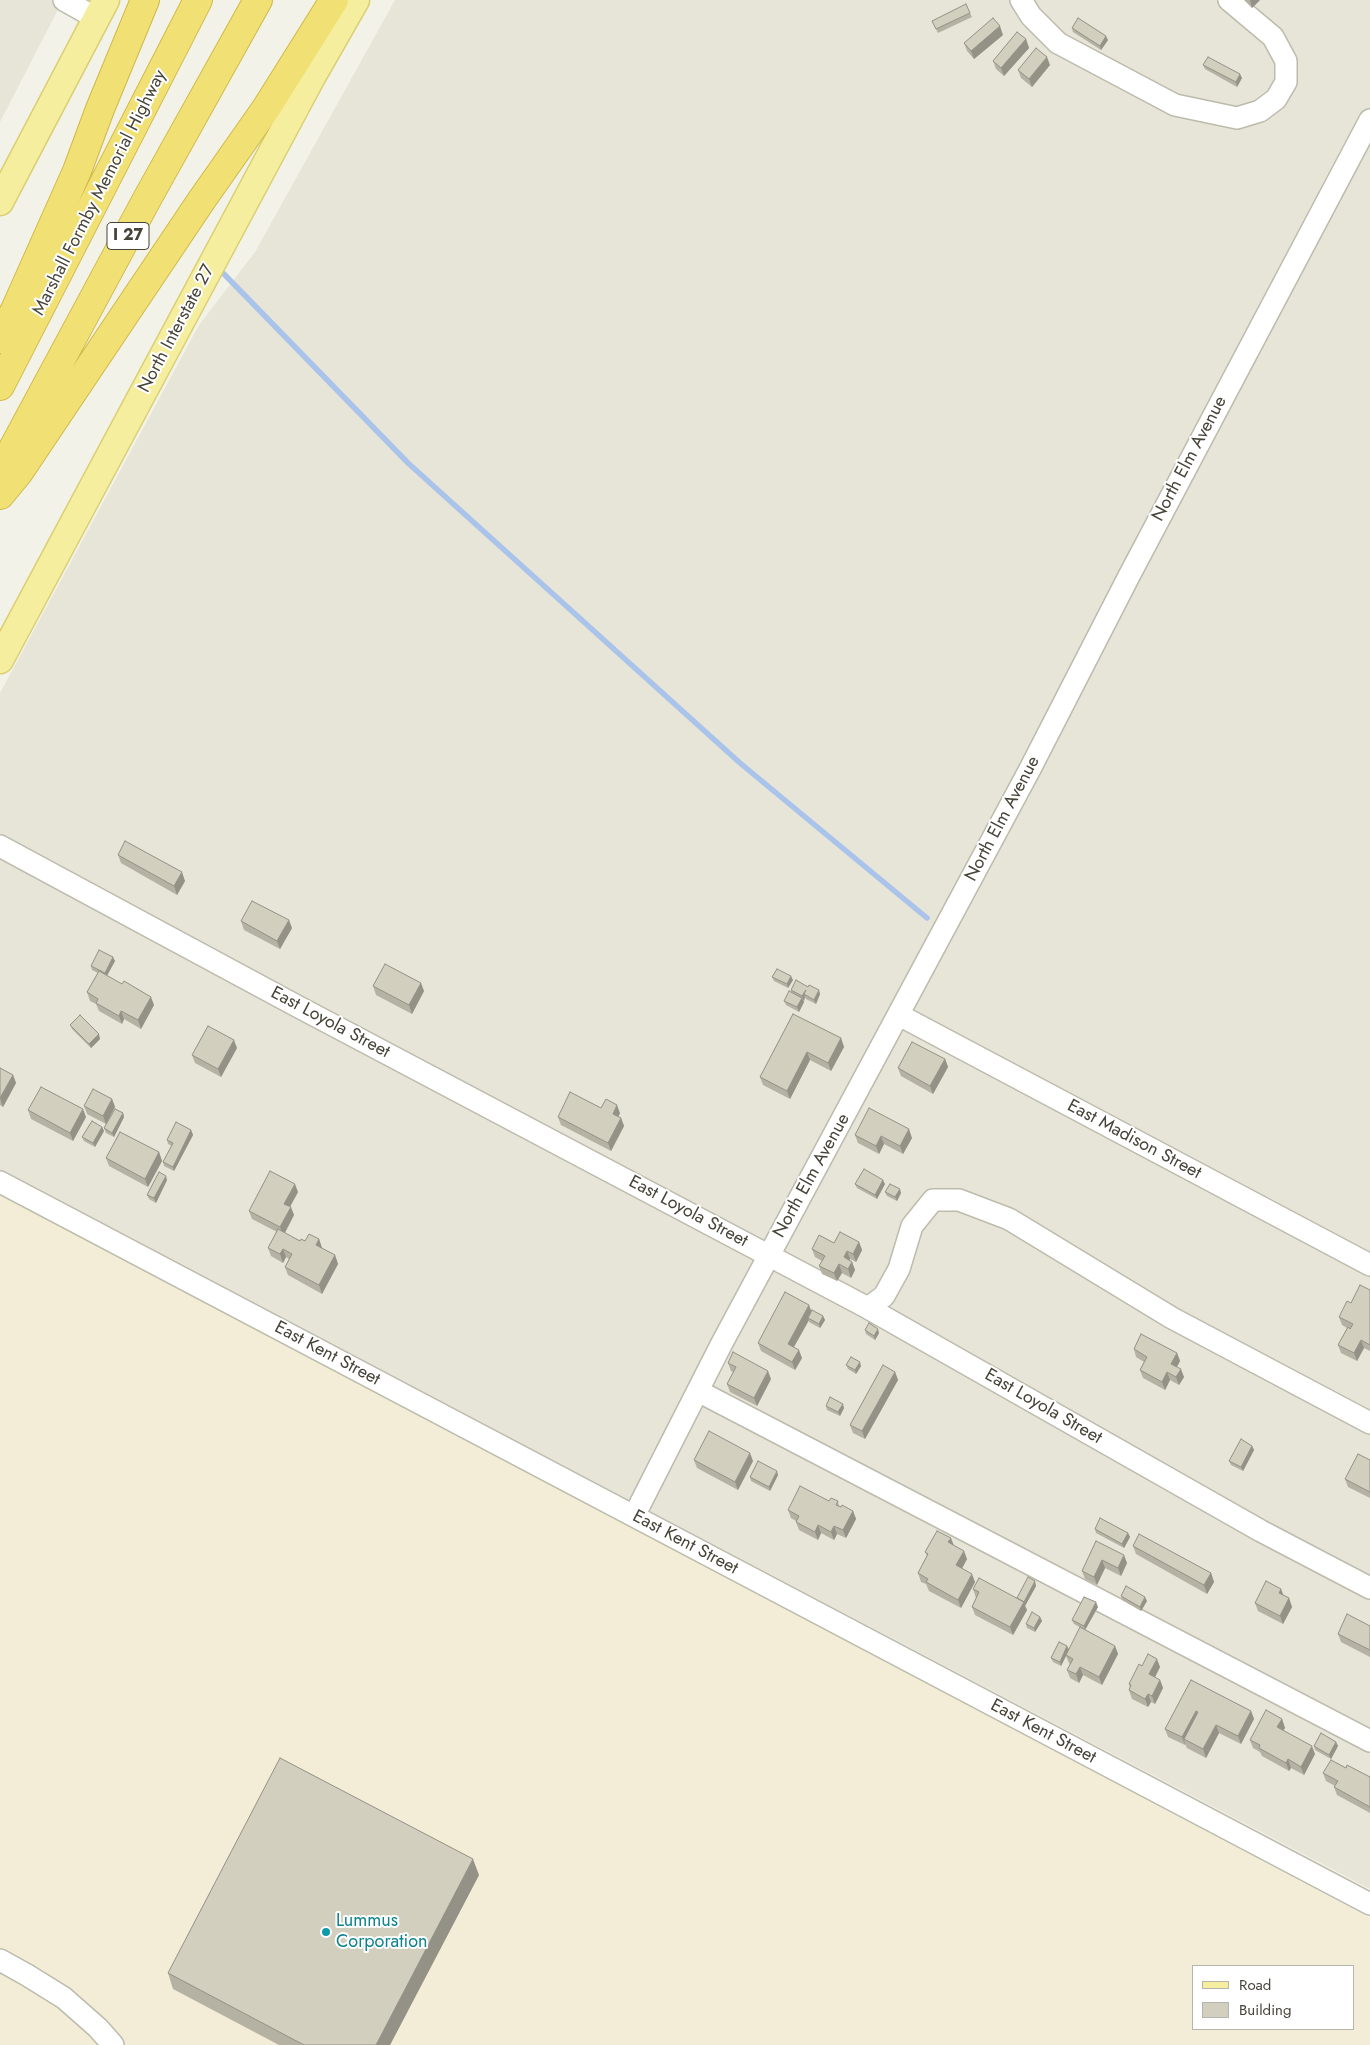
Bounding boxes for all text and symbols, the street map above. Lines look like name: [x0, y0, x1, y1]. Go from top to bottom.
street label: Marshall Formby Memorial Highway: [28, 67, 172, 319]
road number: I 27: [107, 222, 149, 250]
street label: North Interstate 27: [134, 261, 220, 397]
street label: North Elm Avenue: [1148, 393, 1232, 525]
street label: North Elm Avenue: [961, 753, 1045, 885]
street label: East Loyola Street: [267, 983, 393, 1063]
street label: East Madison Street: [1063, 1096, 1205, 1184]
street label: North Elm Avenue: [769, 1110, 855, 1242]
street label: East Loyola Street: [625, 1172, 751, 1252]
street label: East Kent Street: [270, 1317, 384, 1391]
street label: East Loyola Street: [981, 1365, 1105, 1449]
street label: East Kent Street: [628, 1506, 742, 1580]
street label: East Kent Street: [986, 1695, 1100, 1769]
place label: Lummus Corporation: [336, 1911, 428, 1954]
marker: Lummus Corporation: [320, 1926, 332, 1938]
legend: [1192, 1965, 1355, 2030]
text: Road: [1239, 1974, 1271, 1996]
text: Building: [1239, 1999, 1291, 2021]

